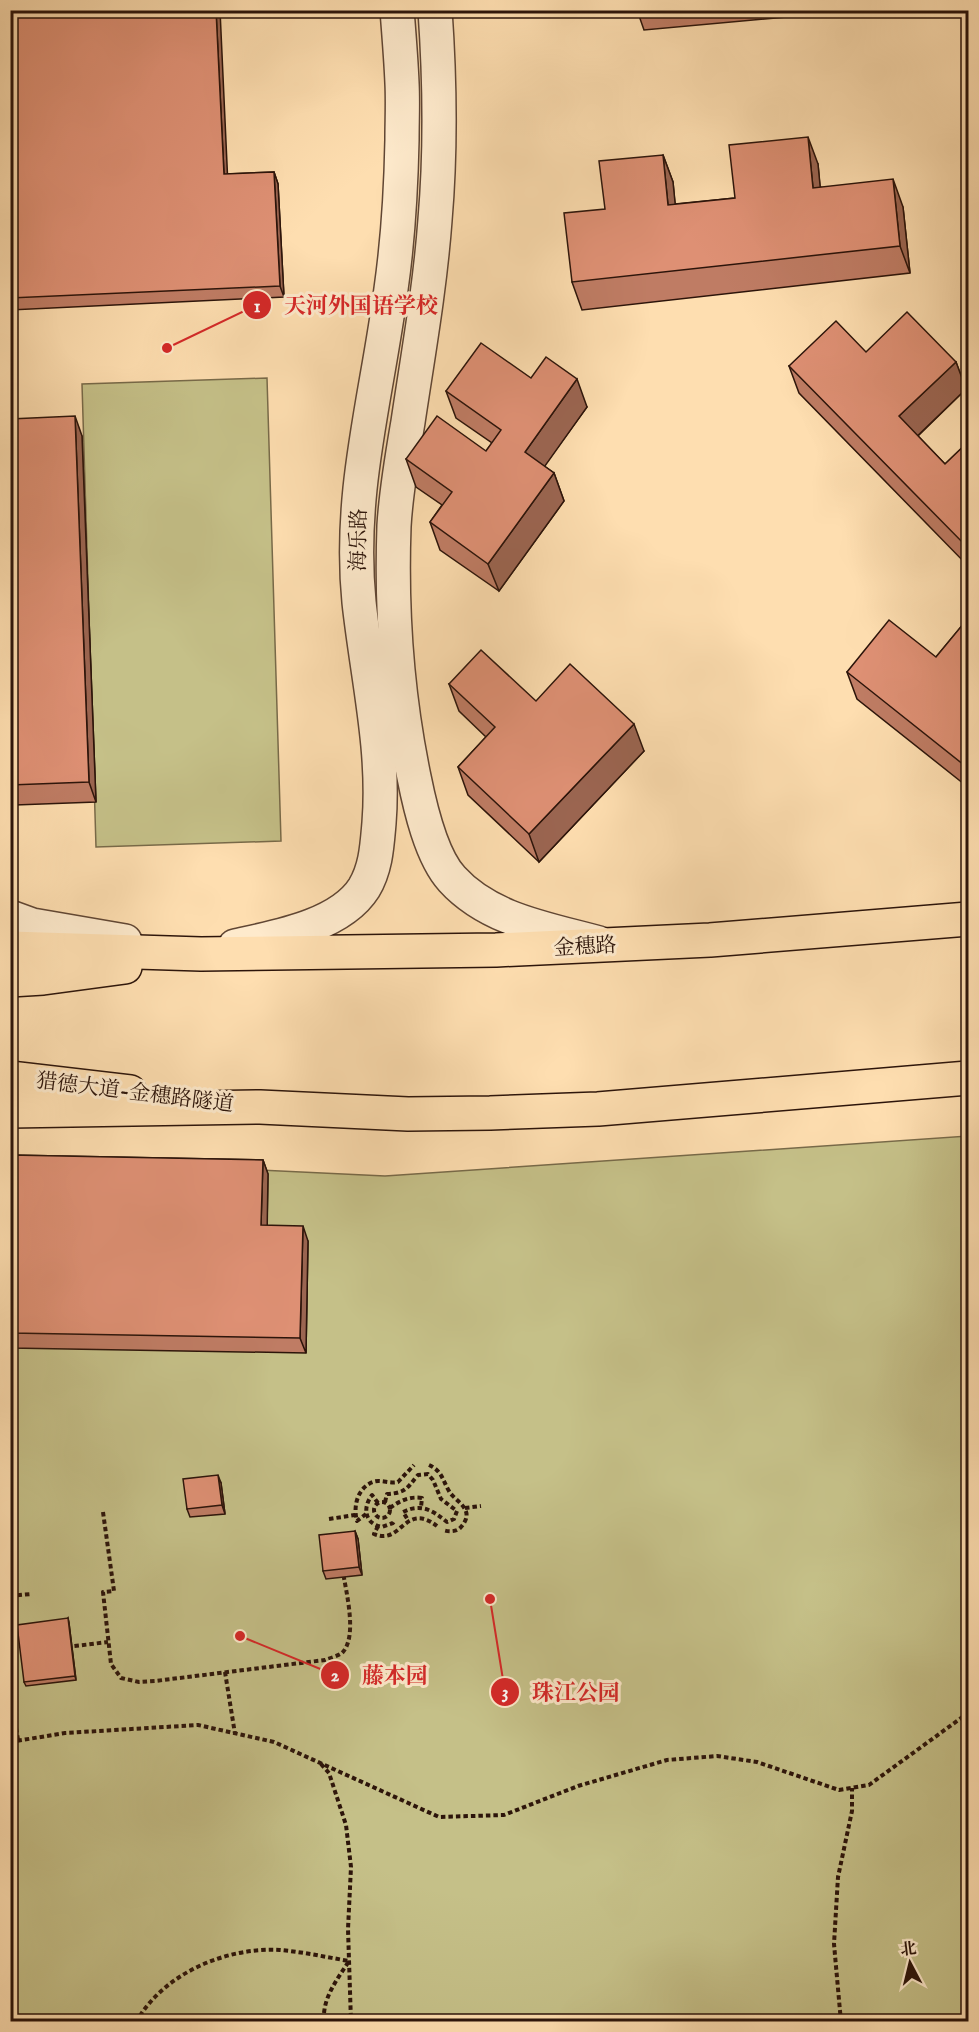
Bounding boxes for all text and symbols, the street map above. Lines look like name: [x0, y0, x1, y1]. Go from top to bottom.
callout: 天河外国语学校: [242, 285, 450, 325]
text: 天河外国语学校: [284, 293, 438, 321]
text: 1: [254, 296, 261, 319]
street label: 海乐路: [345, 508, 374, 572]
street label: 金穗路: [553, 932, 617, 963]
street label: 猎德大道-金穗路隧道: [35, 1068, 235, 1119]
callout: 藤本园: [320, 1655, 440, 1695]
text: 藤本园: [362, 1663, 428, 1691]
text: 2: [331, 1665, 340, 1688]
callout: 珠江公园: [490, 1672, 632, 1712]
text: 珠江公园: [532, 1680, 620, 1708]
text: 3: [502, 1682, 508, 1705]
north arrow: [880, 1933, 940, 1993]
text: 北: [899, 1939, 918, 1961]

